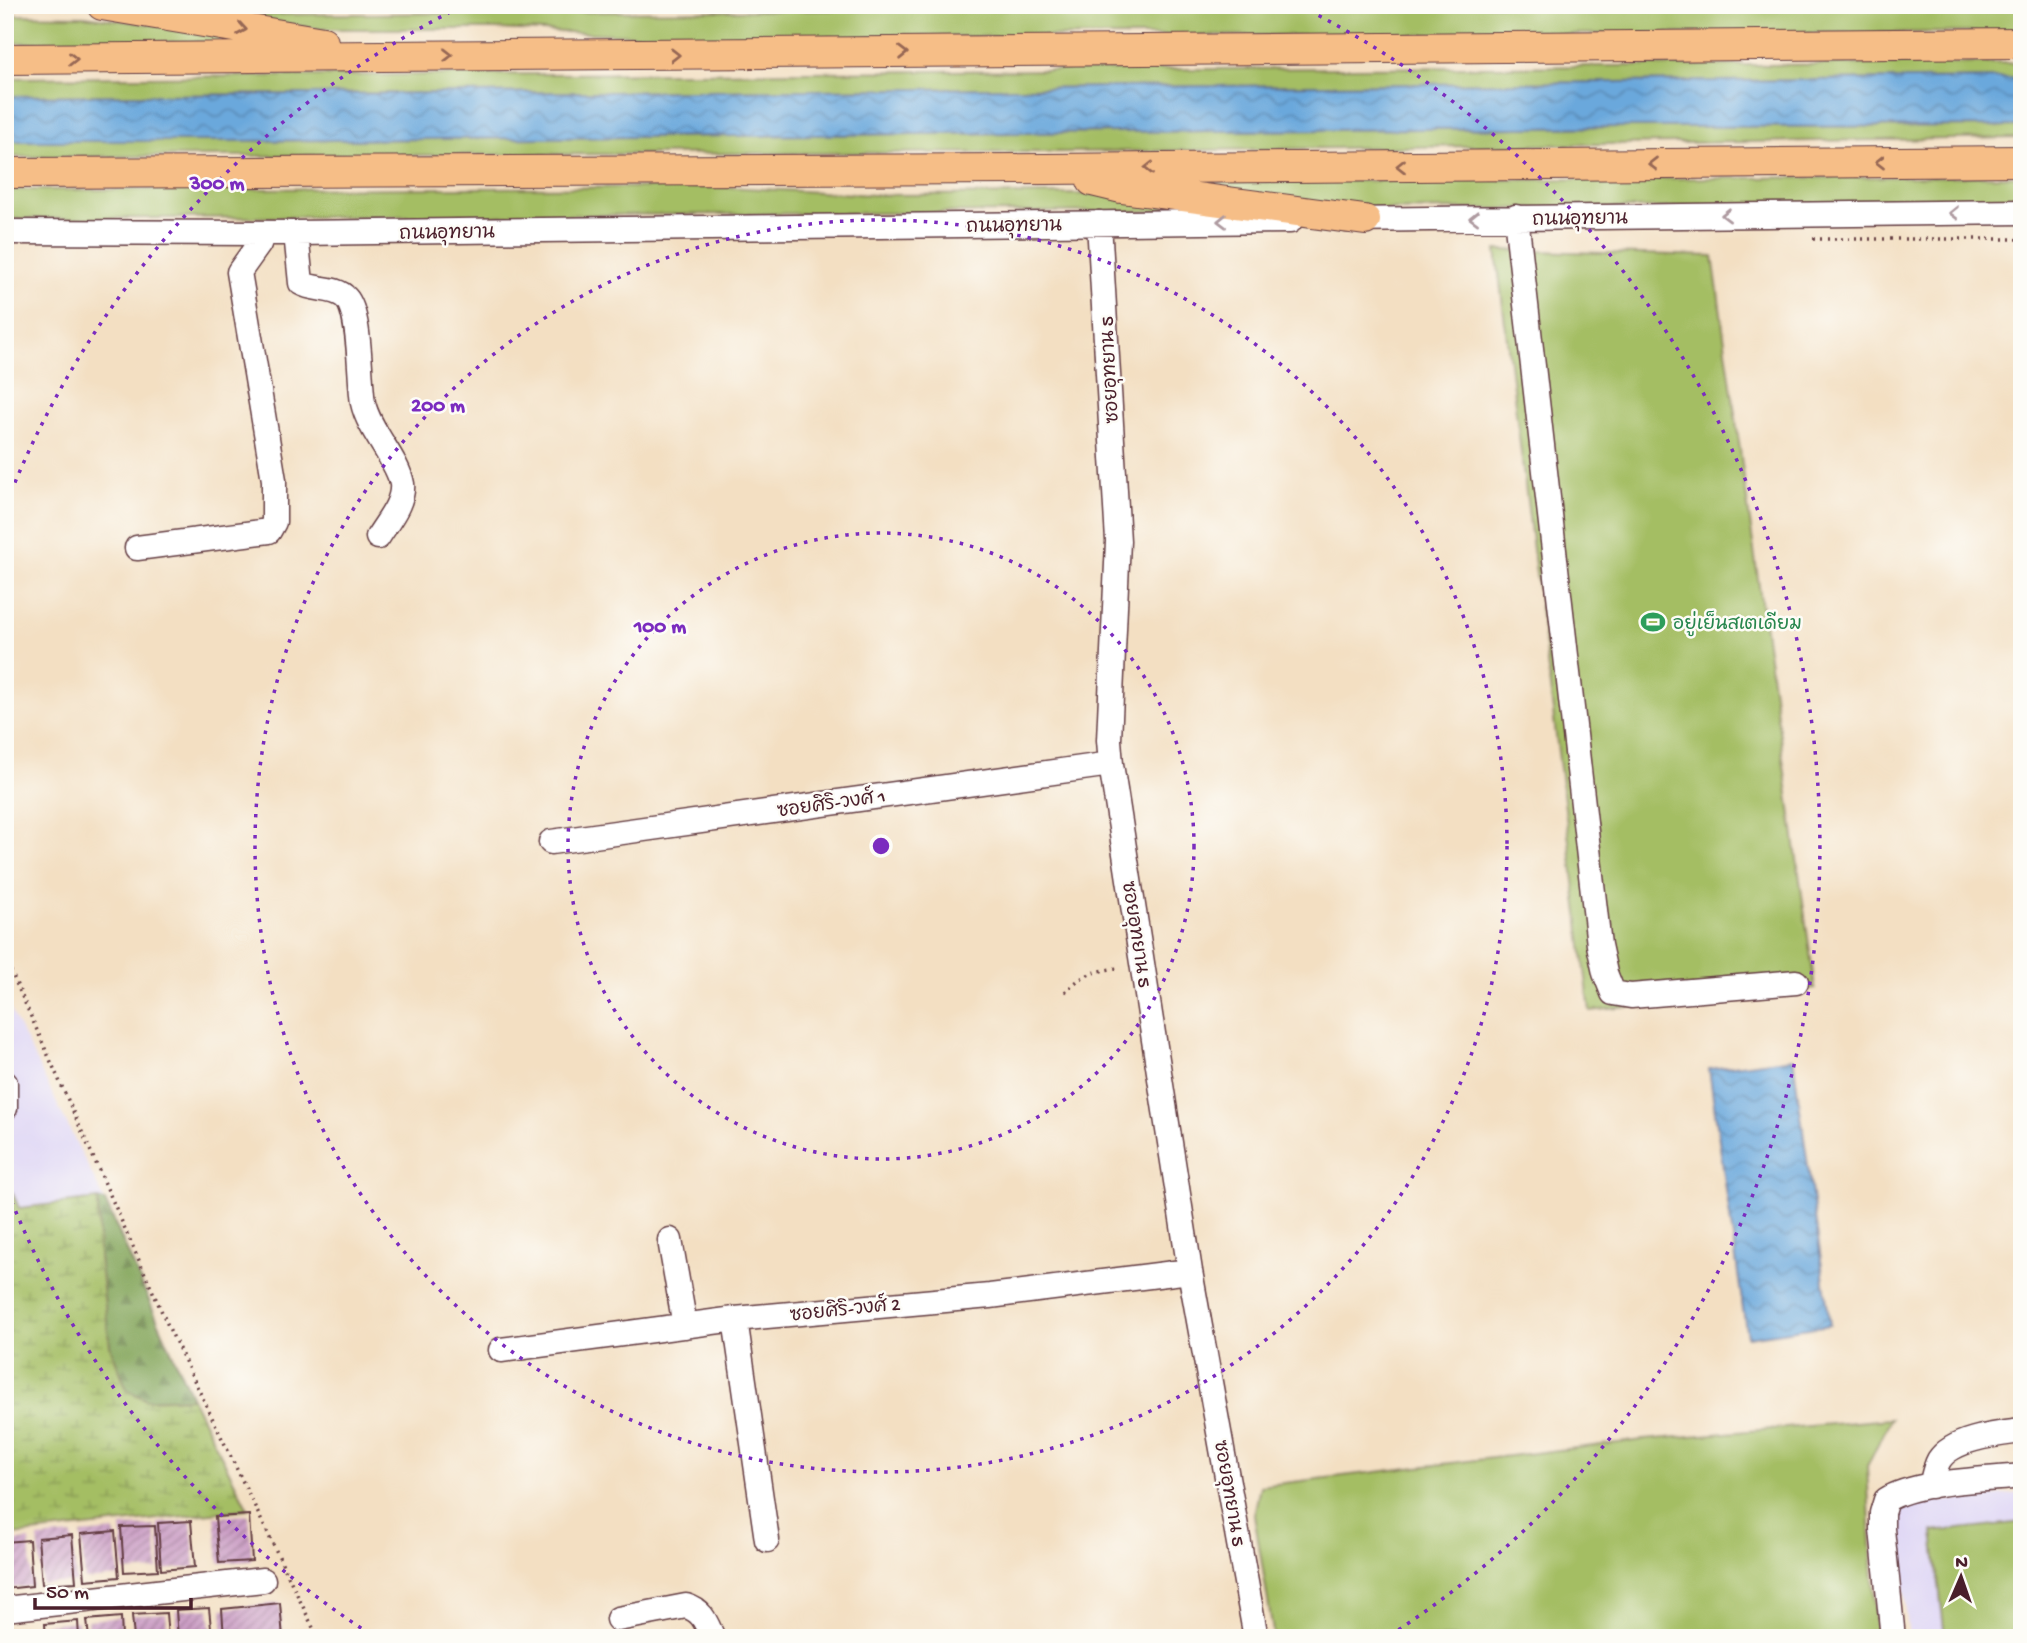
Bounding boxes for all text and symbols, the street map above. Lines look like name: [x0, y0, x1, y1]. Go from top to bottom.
one-way arrow: [236, 21, 248, 36]
one-way arrow: [898, 45, 909, 61]
one-way arrow: [671, 47, 681, 63]
one-way arrow: [443, 48, 454, 63]
one-way arrow: [69, 51, 79, 67]
one-way arrow: [1874, 154, 1885, 170]
one-way arrow: [1647, 156, 1657, 172]
one-way arrow: [1395, 158, 1405, 174]
one-way arrow: [1143, 160, 1153, 176]
text: 300 m: [189, 173, 244, 198]
one-way arrow: [1948, 205, 1958, 221]
one-way arrow: [1720, 207, 1731, 223]
street label: ถนนอุทยาน: [1532, 208, 1628, 233]
one-way arrow: [1468, 210, 1479, 226]
one-way arrow: [1216, 214, 1227, 229]
street label: ถนนอุทยาน: [966, 215, 1062, 240]
street label: ถนนอุทยาน: [399, 222, 495, 247]
street label: ซอยอุทยาน 5: [1097, 315, 1126, 424]
text: 200 m: [411, 395, 465, 420]
sports icon: อยู่เย็นสเตเดียม: [1639, 608, 1667, 636]
place label: อยู่เย็นสเตเดียม: [1673, 610, 1802, 637]
text: 100 m: [633, 616, 686, 641]
street label: ซอยศิริ-วงศ์ 1: [775, 783, 887, 824]
centre of rings: [869, 834, 893, 858]
street label: ซอยอุทยาน 5: [1115, 880, 1154, 989]
street label: ซอยศิริ-วงศ์ 2: [789, 1290, 902, 1329]
street label: ซอยอุทยาน 5: [1207, 1439, 1248, 1549]
north arrow: [1926, 1542, 1996, 1612]
text: N: [1955, 1552, 1968, 1575]
scale bar: [35, 1566, 191, 1610]
text: 50 m: [46, 1582, 89, 1607]

